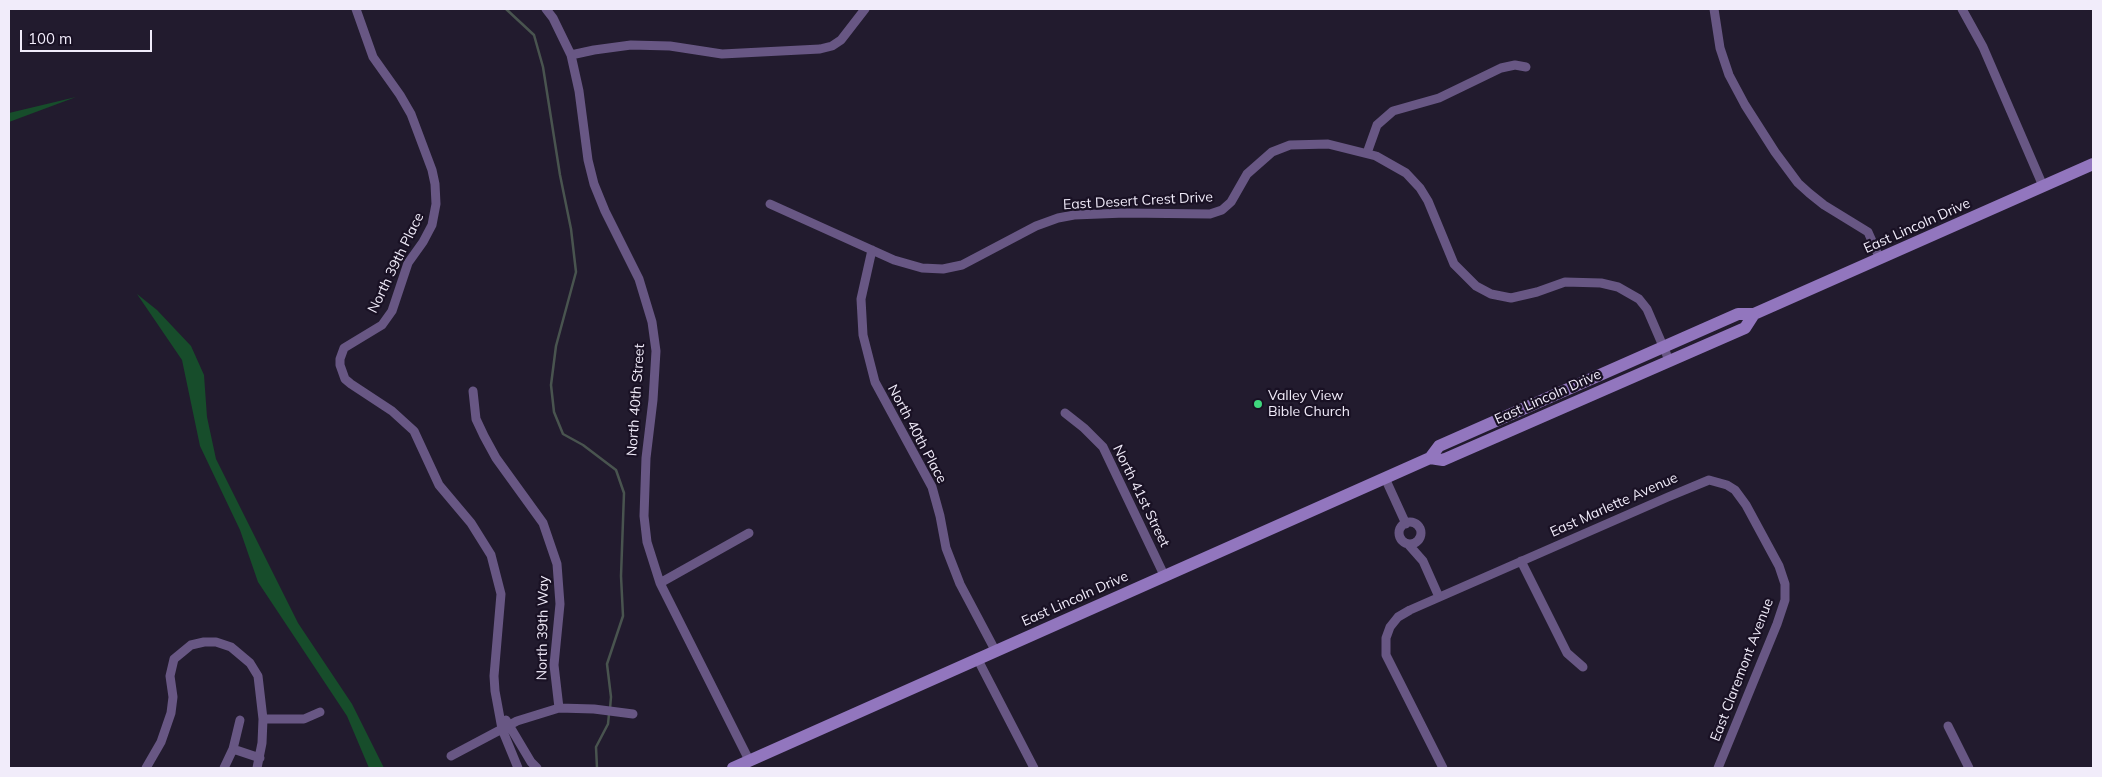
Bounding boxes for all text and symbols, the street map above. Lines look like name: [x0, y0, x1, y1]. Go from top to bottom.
scale bar: [22, 20, 155, 52]
text: 100 m: [28, 29, 72, 48]
street label: East Desert Crest Drive: [1063, 189, 1213, 213]
street label: East Lincoln Drive: [1861, 195, 1973, 257]
street label: North 39th Place: [364, 210, 428, 316]
street label: North 40th Street: [624, 343, 648, 457]
street label: East Lincoln Drive: [1492, 366, 1604, 428]
street label: North 40th Place: [884, 382, 950, 486]
place label: Valley View Bible Church: [1268, 388, 1350, 421]
marker: Valley View Bible Church: [1252, 398, 1264, 410]
street label: North 41st Street: [1109, 442, 1173, 550]
street label: East Marlette Avenue: [1548, 469, 1680, 541]
street label: East Lincoln Drive: [1019, 568, 1131, 630]
street label: North 39th Way: [534, 575, 552, 681]
street label: East Claremont Avenue: [1707, 596, 1777, 744]

